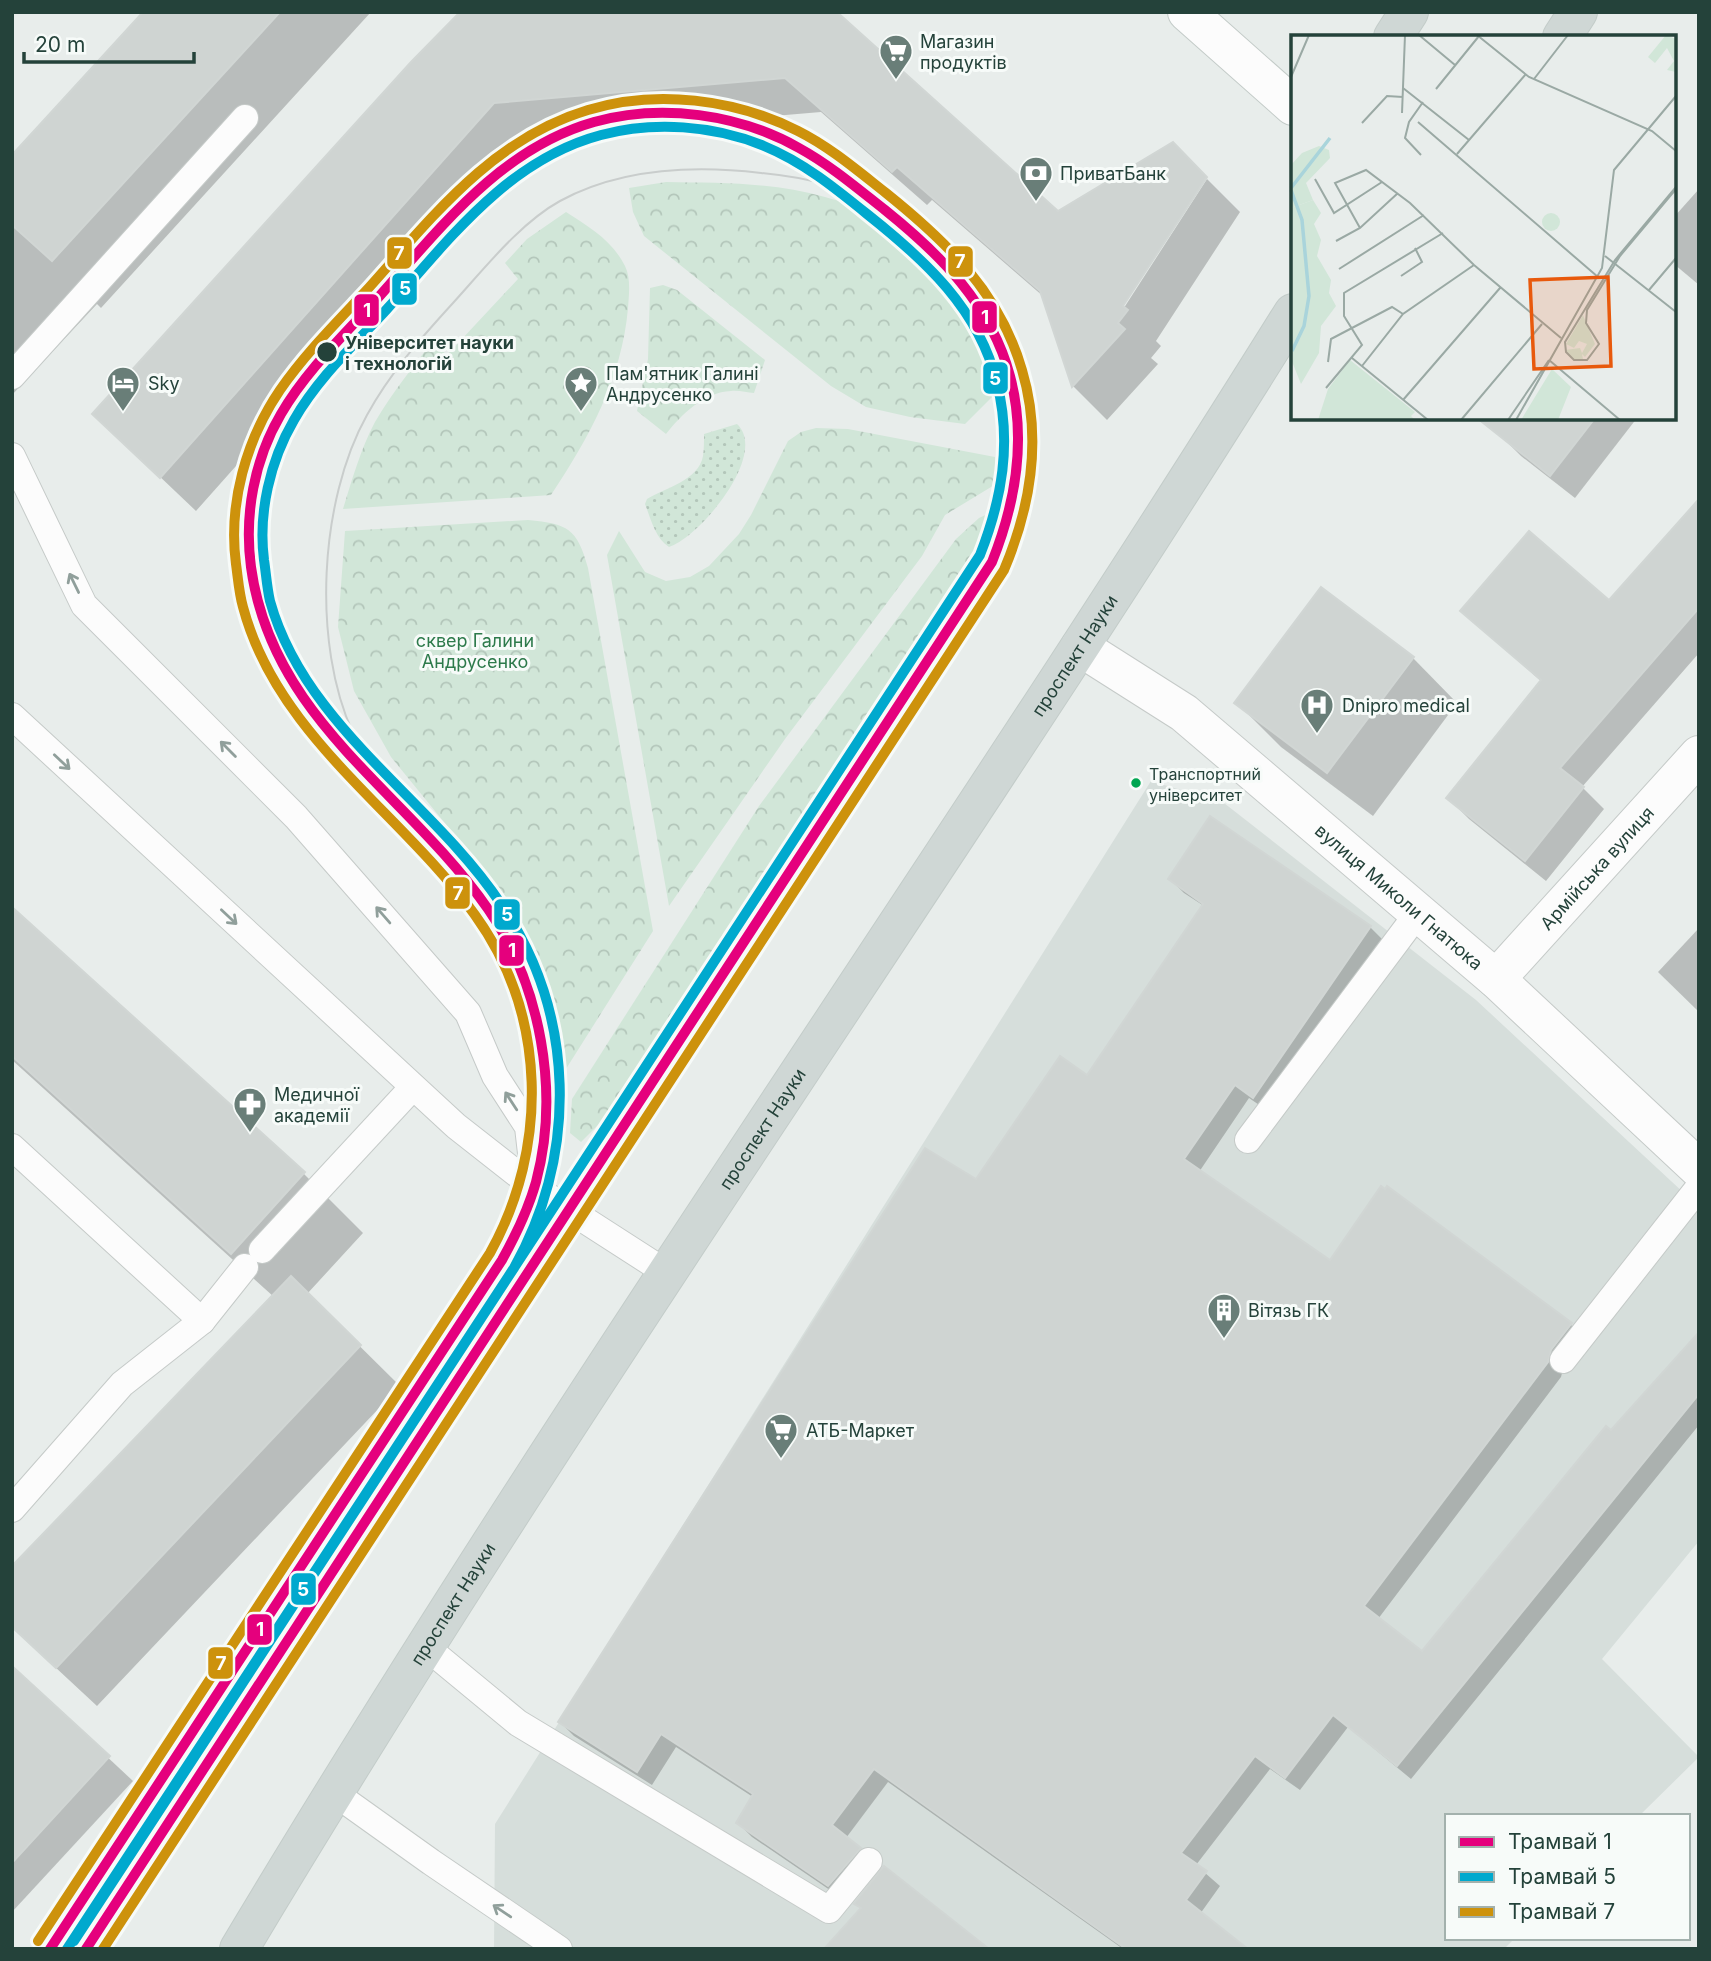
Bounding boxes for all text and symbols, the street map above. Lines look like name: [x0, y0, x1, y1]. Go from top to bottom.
scale bar: [24, 21, 194, 65]
place label: Магазин продуктів: [920, 31, 1007, 73]
text: 20 m: [35, 32, 85, 57]
supermarket icon: Магазин продуктів: [877, 32, 915, 81]
inset map: [1291, 35, 1676, 420]
bank icon: ПриватБанк: [1017, 154, 1055, 203]
place label: ПриватБанк: [1060, 163, 1166, 184]
line badge: 7: [386, 236, 413, 270]
text: 7: [393, 242, 405, 265]
line badge: 7: [947, 245, 974, 278]
text: 7: [954, 250, 966, 273]
line badge: 5: [391, 272, 418, 306]
text: 5: [399, 277, 411, 300]
line badge: 1: [353, 293, 380, 327]
text: 1: [363, 299, 371, 322]
line badge: 1: [971, 300, 998, 334]
text: 1: [981, 306, 989, 329]
place label: Університет науки і технологій: [345, 332, 514, 374]
marker: Університет науки і технологій: [315, 340, 339, 364]
line badge: 5: [982, 361, 1009, 395]
place label: Пам'ятник Галині Андрусенко: [606, 363, 759, 405]
hotel icon: Sky: [104, 364, 142, 413]
place icon: Пам'ятник Галині Андрусенко: [562, 364, 600, 413]
text: 5: [989, 367, 1001, 390]
place label: Sky: [148, 373, 180, 394]
one-way arrow: [66, 573, 80, 594]
street label: проспект Науки: [1027, 591, 1121, 720]
park label: сквер Галини Андрусенко: [416, 630, 534, 672]
hospital icon: Dnipro medical: [1298, 686, 1336, 735]
place label: Dnipro medical: [1342, 695, 1470, 716]
one-way arrow: [219, 741, 236, 758]
one-way arrow: [53, 754, 71, 770]
place label: Транспортний університет: [1149, 764, 1261, 805]
marker: Транспортний університет: [1129, 776, 1143, 790]
street label: Армійська вулиця: [1536, 802, 1658, 934]
street label: вулиця Миколи Гнатюка: [1311, 819, 1487, 974]
line badge: 7: [444, 876, 471, 910]
text: 7: [452, 882, 464, 905]
line badge: 5: [493, 898, 521, 931]
text: 5: [501, 903, 513, 926]
one-way arrow: [375, 907, 391, 925]
one-way arrow: [220, 908, 237, 925]
line badge: 1: [498, 934, 525, 967]
text: 1: [508, 939, 516, 962]
street label: проспект Науки: [714, 1064, 810, 1193]
place label: Медичної академії: [274, 1084, 361, 1126]
pharmacy icon: Медичної академії: [231, 1085, 269, 1134]
one-way arrow: [504, 1091, 518, 1111]
building icon: Вітязь ГК: [1205, 1291, 1243, 1340]
place label: Вітязь ГК: [1248, 1300, 1329, 1321]
supermarket icon: АТБ-Маркет: [762, 1411, 800, 1460]
place label: АТБ-Маркет: [806, 1420, 915, 1441]
street label: проспект Науки: [406, 1539, 499, 1669]
line badge: 5: [290, 1572, 317, 1606]
text: 5: [297, 1578, 309, 1601]
line badge: 1: [246, 1613, 273, 1646]
text: 1: [256, 1618, 264, 1641]
line badge: 7: [207, 1646, 234, 1680]
text: 7: [215, 1652, 227, 1675]
legend: [1445, 1814, 1690, 1940]
text: Трамвай 1: [1508, 1829, 1612, 1854]
text: Трамвай 5: [1508, 1864, 1616, 1889]
text: Трамвай 7: [1508, 1899, 1615, 1924]
one-way arrow: [493, 1904, 512, 1918]

